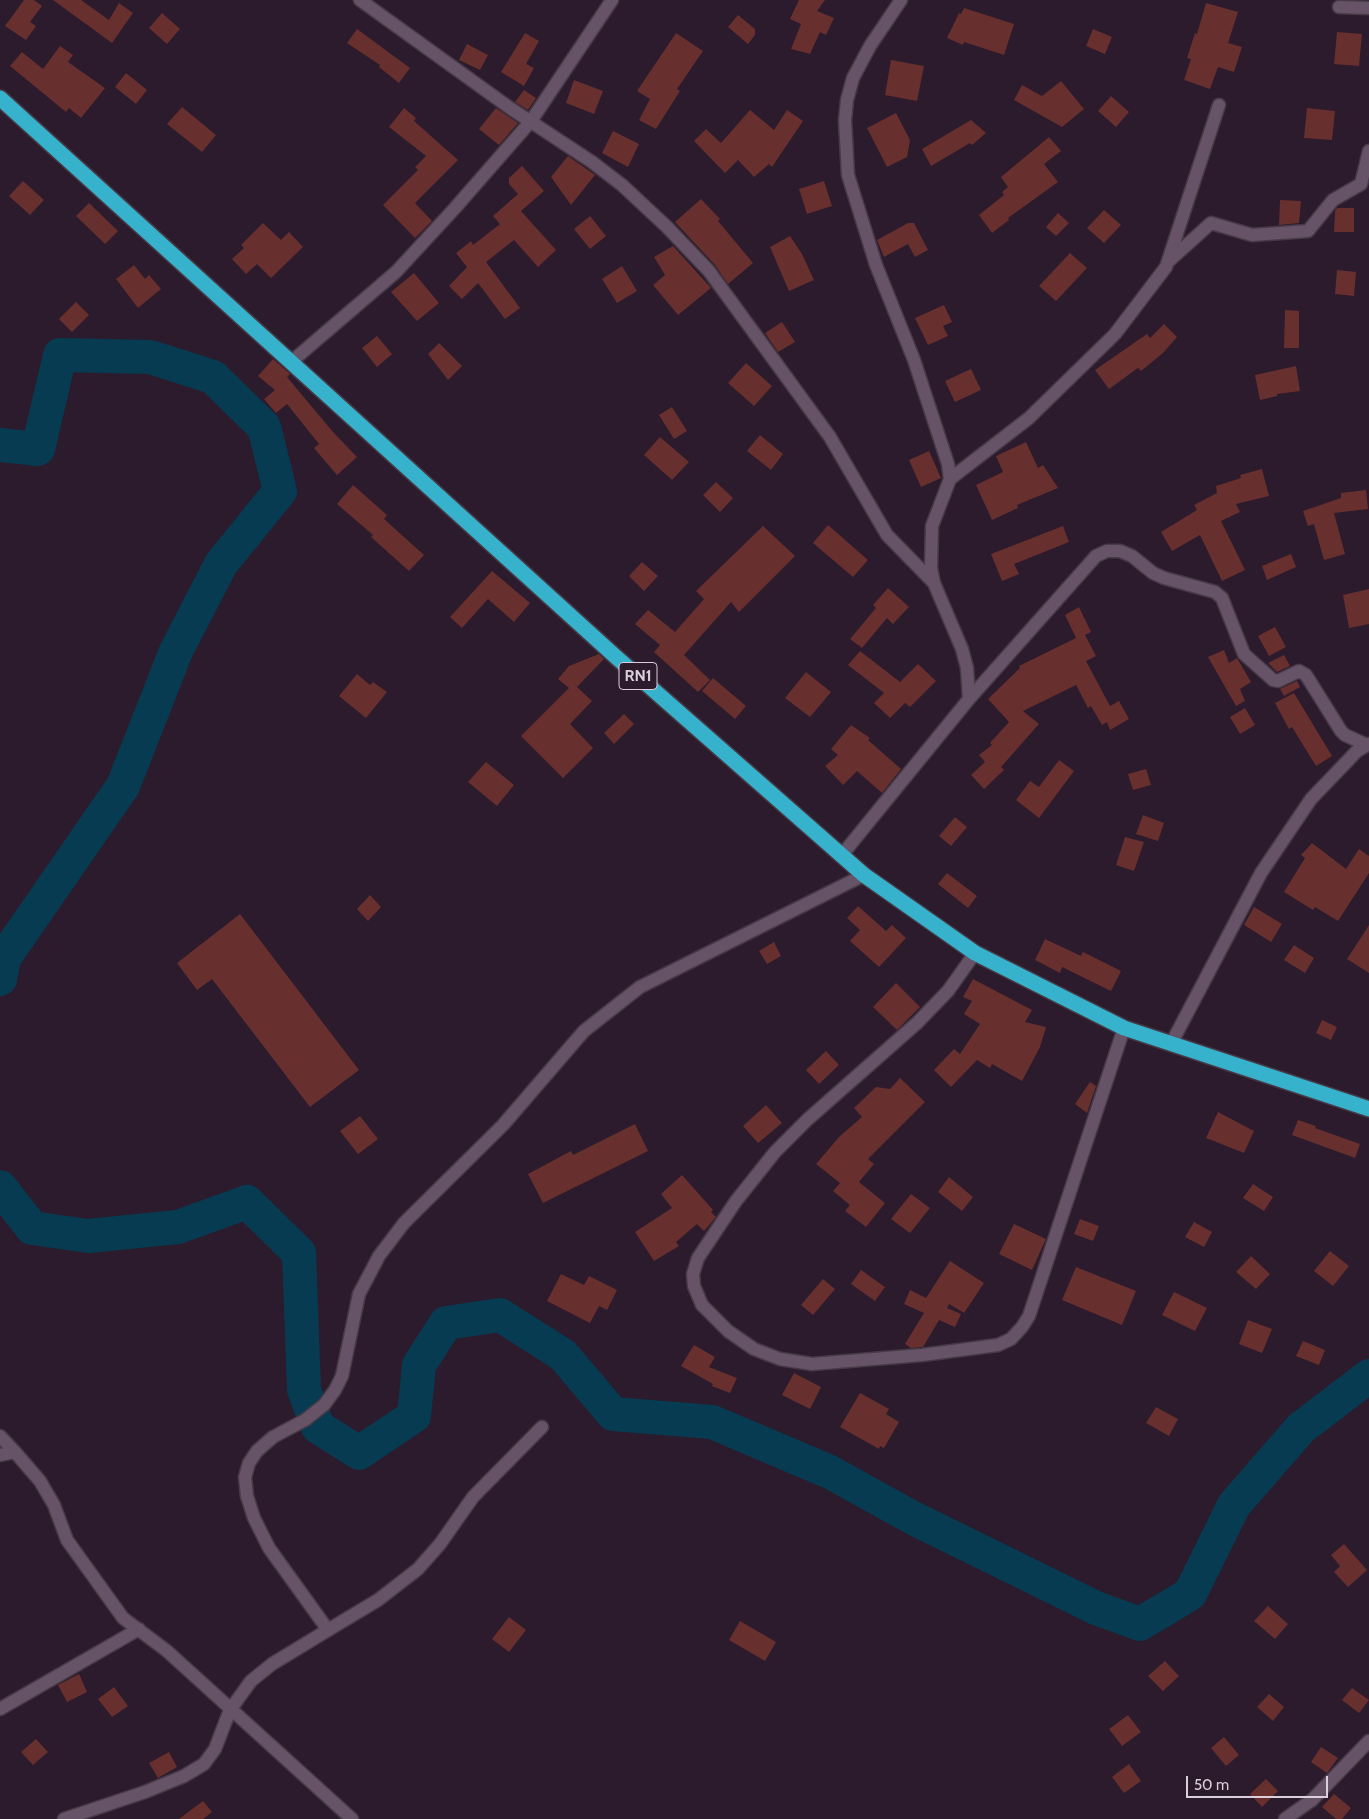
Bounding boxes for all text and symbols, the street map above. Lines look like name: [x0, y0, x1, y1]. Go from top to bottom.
road number: RN1: [619, 662, 657, 689]
scale bar: [1189, 1766, 1332, 1798]
text: 50 m: [1194, 1776, 1229, 1794]

